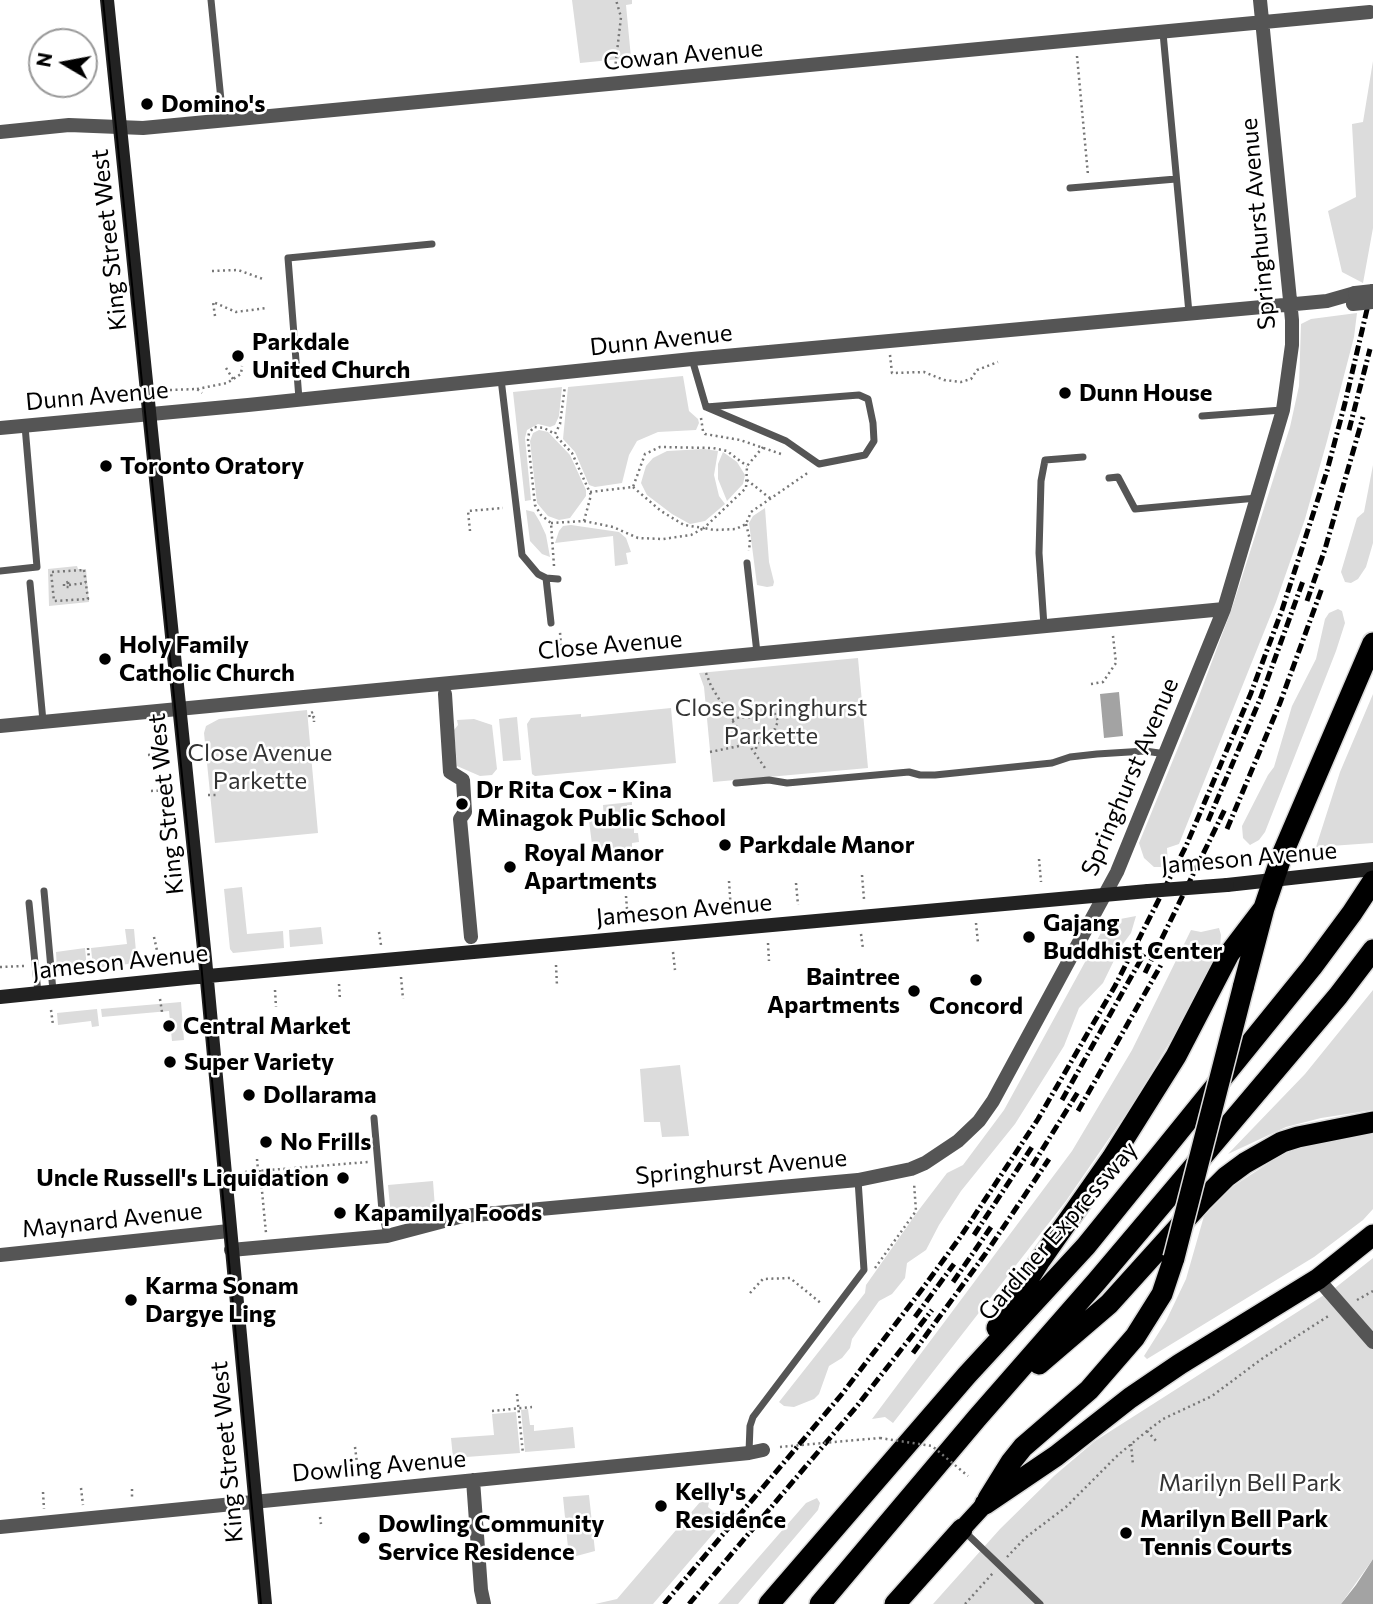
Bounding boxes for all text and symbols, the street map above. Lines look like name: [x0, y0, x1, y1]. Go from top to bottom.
north arrow: [28, 28, 98, 98]
street label: Cowan Avenue: [602, 34, 764, 76]
text: N: [31, 51, 56, 69]
place label: Domino's: [161, 90, 265, 118]
marker: Domino's: [139, 96, 155, 112]
street label: Springhurst Avenue: [1234, 117, 1282, 331]
street label: King Street West: [85, 148, 133, 332]
street label: Dunn Avenue: [588, 318, 734, 362]
place label: Parkdale United Church: [252, 328, 410, 384]
marker: Parkdale United Church: [230, 348, 246, 364]
street label: Dunn Avenue: [24, 375, 170, 417]
place label: Dunn House: [1079, 379, 1212, 407]
marker: Dunn House: [1057, 385, 1073, 401]
place label: Toronto Oratory: [120, 452, 304, 480]
marker: Toronto Oratory: [98, 458, 114, 474]
street label: Close Avenue: [537, 624, 683, 666]
place label: Holy Family Catholic Church: [119, 631, 295, 687]
marker: Holy Family Catholic Church: [97, 651, 113, 667]
street label: Springhurst Avenue: [1075, 674, 1185, 880]
park label: Close Springhurst Parkette: [675, 694, 867, 750]
street label: King Street West: [142, 712, 190, 896]
park label: Close Avenue Parkette: [188, 739, 332, 795]
place label: Dr Rita Cox - Kina Minagok Public School: [476, 776, 726, 832]
marker: Dr Rita Cox - Kina Minagok Public School: [454, 796, 470, 812]
place label: Parkdale Manor: [739, 831, 915, 859]
street label: Jameson Avenue: [1160, 836, 1338, 880]
marker: Parkdale Manor: [717, 837, 733, 853]
place label: Royal Manor Apartments: [524, 839, 664, 895]
marker: Royal Manor Apartments: [502, 859, 518, 875]
street label: Jameson Avenue: [595, 888, 773, 932]
place label: Gajang Buddhist Center: [1043, 909, 1222, 965]
marker: Gajang Buddhist Center: [1021, 929, 1037, 945]
street label: Jameson Avenue: [31, 938, 209, 986]
place label: Baintree Apartments: [767, 963, 900, 1019]
marker: Concord: [968, 972, 984, 988]
marker: Baintree Apartments: [906, 983, 922, 999]
place label: Concord: [929, 992, 1023, 1020]
place label: Central Market: [183, 1012, 351, 1040]
marker: Central Market: [161, 1018, 177, 1034]
place label: Super Variety: [184, 1048, 334, 1076]
marker: Super Variety: [162, 1054, 178, 1070]
place label: Dollarama: [263, 1081, 377, 1109]
marker: Dollarama: [241, 1087, 257, 1103]
place label: No Frills: [280, 1128, 371, 1156]
marker: No Frills: [258, 1134, 274, 1150]
street label: Gardiner Expressway: [972, 1135, 1144, 1327]
street label: Springhurst Avenue: [634, 1143, 848, 1191]
place label: Uncle Russell's Liquidation: [36, 1164, 329, 1192]
marker: Uncle Russell's Liquidation: [335, 1170, 351, 1186]
street label: Maynard Avenue: [20, 1196, 204, 1244]
place label: Kapamilya Foods: [354, 1199, 542, 1227]
marker: Kapamilya Foods: [332, 1205, 348, 1221]
place label: Karma Sonam Dargye Ling: [145, 1272, 299, 1328]
marker: Karma Sonam Dargye Ling: [123, 1292, 139, 1308]
street label: King Street West: [205, 1360, 249, 1544]
street label: Dowling Avenue: [291, 1444, 467, 1488]
park label: Marilyn Bell Park: [1158, 1469, 1342, 1497]
place label: Kelly's Residence: [675, 1478, 786, 1534]
marker: Kelly's Residence: [653, 1498, 669, 1514]
place label: Marilyn Bell Park Tennis Courts: [1140, 1505, 1328, 1561]
place label: Dowling Community Service Residence: [378, 1510, 604, 1566]
marker: Marilyn Bell Park Tennis Courts: [1118, 1525, 1134, 1541]
marker: Dowling Community Service Residence: [356, 1530, 372, 1546]

